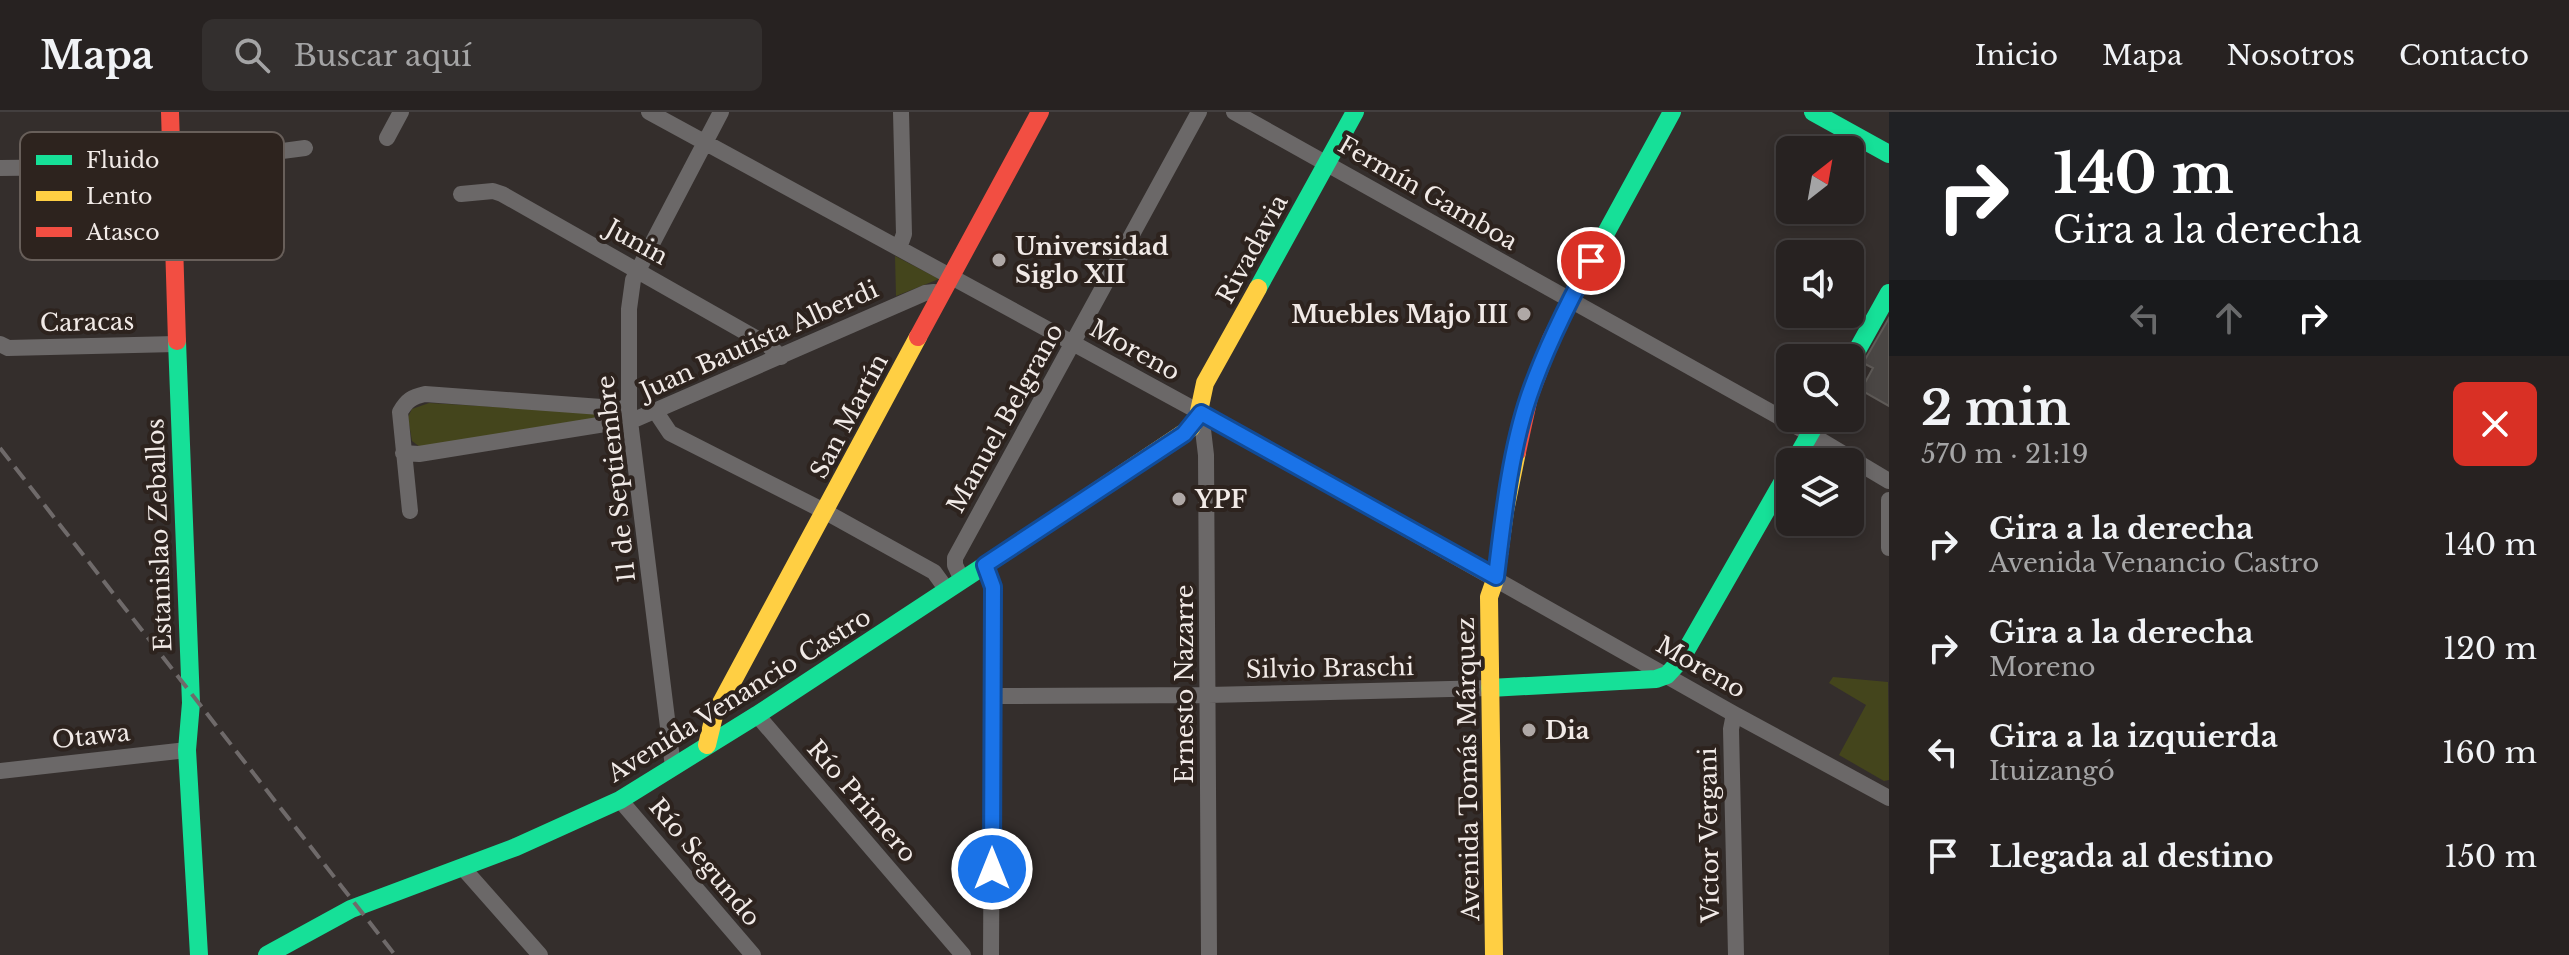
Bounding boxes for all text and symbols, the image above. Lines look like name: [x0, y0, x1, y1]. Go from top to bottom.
search box: [202, 19, 762, 91]
text: Mapa: [40, 32, 154, 79]
icon: search: [230, 33, 274, 77]
text: Buscar aquí: [294, 37, 472, 74]
text: Inicio: [1975, 38, 2058, 73]
text: Mapa: [2102, 38, 2183, 73]
text: Nosotros: [2227, 38, 2355, 73]
text: Contacto: [2399, 38, 2529, 73]
street label: Fermín Gamboa: [1333, 130, 1523, 256]
legend: [20, 132, 284, 260]
north arrow: [1776, 136, 1864, 224]
map controls: [1776, 136, 1864, 536]
text: 140 m: [2053, 139, 2234, 208]
icon: right: [1921, 144, 2025, 248]
text: Fluido: [86, 147, 159, 174]
text: Lento: [86, 183, 152, 210]
street label: Rivadavia: [1210, 189, 1294, 308]
text: Gira a la derecha: [2053, 208, 2361, 253]
street label: Junin: [598, 212, 673, 271]
text: Atasco: [85, 219, 160, 246]
pin: [1557, 227, 1625, 295]
place label: Universidad Siglo XII: [1015, 232, 1169, 289]
icon: arrive: [1569, 239, 1613, 283]
button: sound: [1776, 240, 1864, 328]
marker: Universidad Siglo XII: [990, 251, 1008, 269]
street label: Juan Bautista Alberdi: [633, 274, 882, 407]
icon: left: [2123, 296, 2167, 340]
icon: ahead: [2207, 296, 2251, 340]
icon: right: [2291, 296, 2335, 340]
place label: Muebles Majo III: [1291, 300, 1508, 329]
marker: Muebles Majo III: [1515, 305, 1533, 323]
street label: Caracas: [40, 307, 134, 337]
street label: Moreno: [1085, 313, 1185, 387]
street label: Manuel Belgrano: [941, 318, 1069, 518]
button: search: [1776, 344, 1864, 432]
street label: San Martín: [804, 349, 894, 483]
street label: 11 de Septiembre: [591, 374, 641, 584]
text: 2 min: [1921, 378, 2070, 438]
button: close: [2453, 382, 2537, 466]
street label: Estanislao Zeballos: [140, 418, 178, 652]
text: 570 m · 21:19: [1921, 438, 2088, 470]
button: layers: [1776, 448, 1864, 536]
place label: YPF: [1194, 485, 1247, 514]
marker: YPF: [1170, 490, 1188, 508]
text: Gira a la derecha: [1989, 510, 2254, 547]
icon: right: [1921, 522, 1965, 566]
text: 140 m: [2444, 526, 2537, 563]
text: Avenida Venancio Castro: [1989, 547, 2319, 579]
street label: Ernesto Nazarre: [1170, 585, 1199, 783]
street label: Avenida Venancio Castro: [601, 602, 876, 789]
text: Gira a la derecha: [1989, 614, 2254, 651]
street label: Avenida Tomás Márquez: [1451, 617, 1485, 922]
icon: right: [1921, 626, 1965, 670]
street label: Moreno: [1651, 630, 1751, 704]
text: 120 m: [2443, 630, 2537, 667]
text: Moreno: [1989, 651, 2096, 683]
street label: Silvio Braschi: [1246, 652, 1414, 684]
place label: Dia: [1545, 716, 1590, 745]
street label: Otawa: [51, 717, 132, 755]
text: Gira a la izquierda: [1989, 718, 2278, 755]
marker: Dia: [1520, 721, 1538, 739]
icon: left: [1921, 730, 1965, 774]
street label: Río Primero: [801, 734, 923, 868]
text: 160 m: [2442, 734, 2537, 771]
street label: Víctor Vergani: [1693, 747, 1725, 924]
text: Ituizangó: [1989, 755, 2115, 787]
street label: Río Segundo: [643, 792, 767, 932]
position arrow: [950, 827, 1034, 911]
icon: arrive: [1921, 834, 1965, 878]
text: Llegada al destino: [1989, 838, 2274, 875]
text: 150 m: [2444, 838, 2537, 875]

